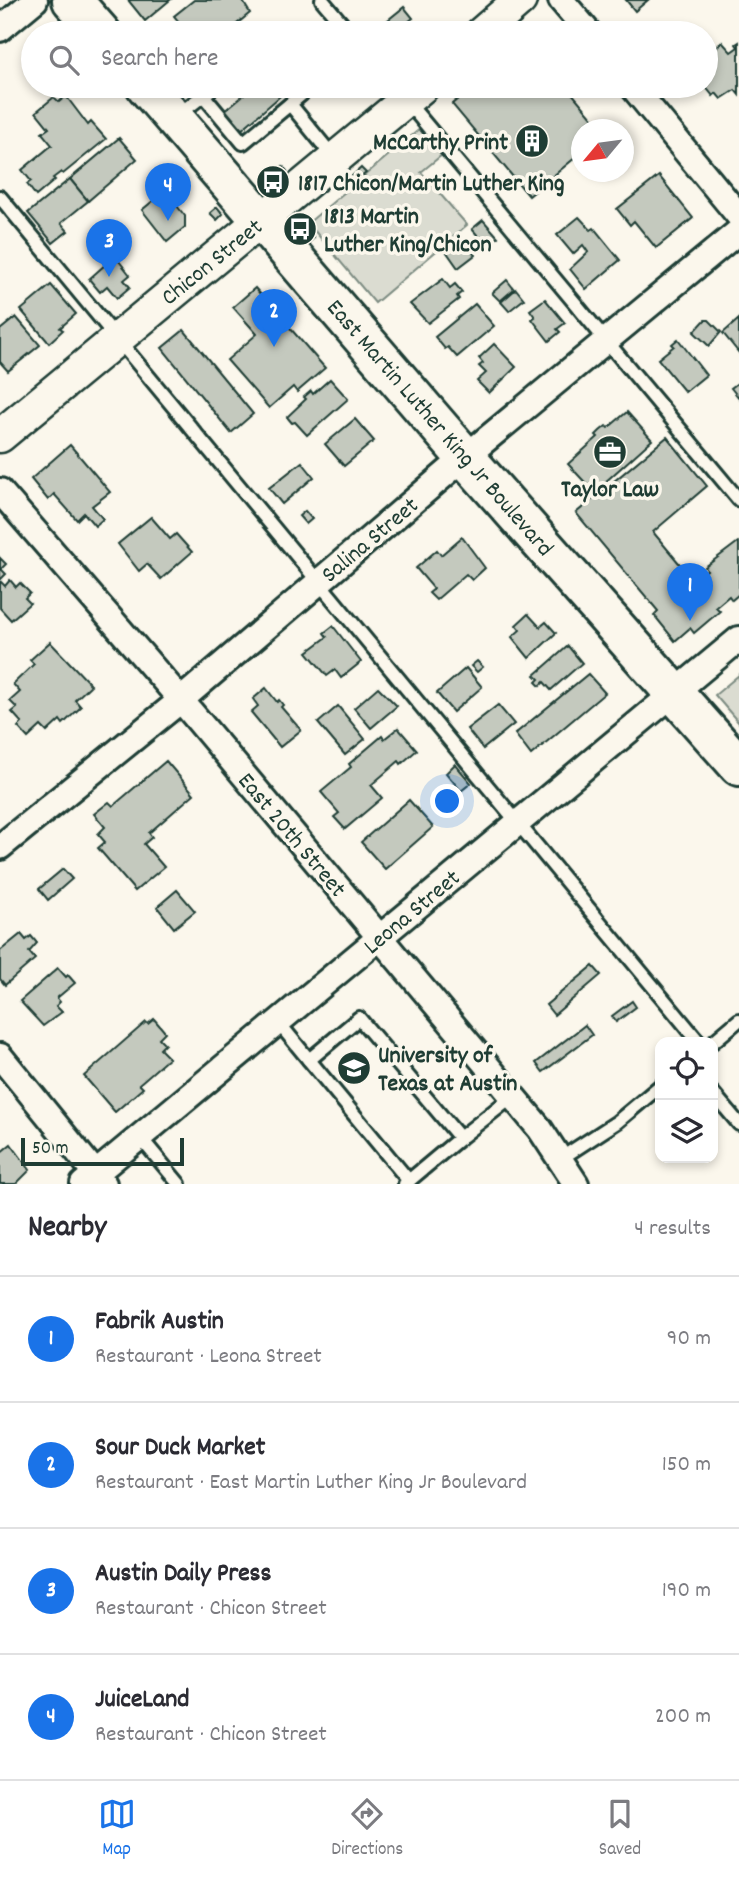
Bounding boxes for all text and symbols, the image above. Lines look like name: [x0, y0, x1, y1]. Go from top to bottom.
search box: [21, 21, 718, 98]
icon: search: [45, 41, 83, 79]
text: Search here: [101, 41, 219, 78]
north arrow: [571, 119, 634, 182]
building icon: McCarthy Print: [513, 122, 551, 160]
place label: McCarthy Print: [373, 127, 508, 161]
pin: 4: [145, 163, 191, 221]
bus stop icon: 1817 Chicon/Martin Luther King: [254, 163, 292, 201]
place label: 1817 Chicon/Martin Luther King: [298, 168, 564, 202]
place label: 1813 Martin Luther King/Chicon: [324, 201, 492, 263]
bus stop icon: 1813 Martin Luther King/Chicon: [281, 210, 319, 248]
street label: Chicon Street: [155, 211, 271, 315]
pin: 3: [86, 219, 132, 277]
pin: 2: [251, 289, 297, 347]
street label: East Martin Luther King Jr Boulevard: [317, 293, 560, 565]
office icon: Taylor Law: [591, 433, 629, 471]
place label: Taylor Law: [561, 474, 659, 508]
street label: Salina Street: [315, 490, 427, 592]
pin: 1: [667, 563, 713, 621]
street label: East 20th Street: [228, 766, 353, 906]
your location: [430, 784, 464, 818]
street label: Leona Street: [357, 863, 469, 964]
map controls: [655, 1037, 718, 1163]
button: locate: [655, 1037, 718, 1100]
place label: University of Texas at Austin: [378, 1040, 517, 1102]
school or university icon: University of Texas at Austin: [335, 1049, 373, 1087]
button: layers: [655, 1100, 718, 1163]
scale bar: [21, 1135, 184, 1167]
text: 50 m: [32, 1136, 69, 1163]
text: Nearby: [28, 1208, 106, 1251]
text: 4 results: [634, 1213, 711, 1246]
text: Fabrik Austin: [95, 1304, 224, 1341]
text: 1: [48, 1323, 54, 1356]
text: 90 m: [667, 1323, 711, 1356]
text: Restaurant · Leona Street: [95, 1341, 322, 1374]
text: Sour Duck Market: [95, 1430, 265, 1467]
text: 2: [46, 1449, 56, 1482]
text: 150 m: [662, 1449, 711, 1482]
text: Restaurant · East Martin Luther King Jr Boulevard: [95, 1467, 527, 1500]
text: Austin Daily Press: [95, 1556, 272, 1593]
text: 3: [46, 1575, 56, 1608]
text: 190 m: [662, 1575, 711, 1608]
text: Restaurant · Chicon Street: [95, 1593, 327, 1626]
text: JuiceLand: [95, 1682, 189, 1719]
text: 4: [46, 1701, 56, 1734]
text: 200 m: [655, 1701, 711, 1734]
text: Restaurant · Chicon Street: [95, 1719, 327, 1752]
tab: Map: [98, 1795, 136, 1864]
tab: Directions: [331, 1795, 403, 1864]
tab: Saved: [599, 1795, 641, 1864]

